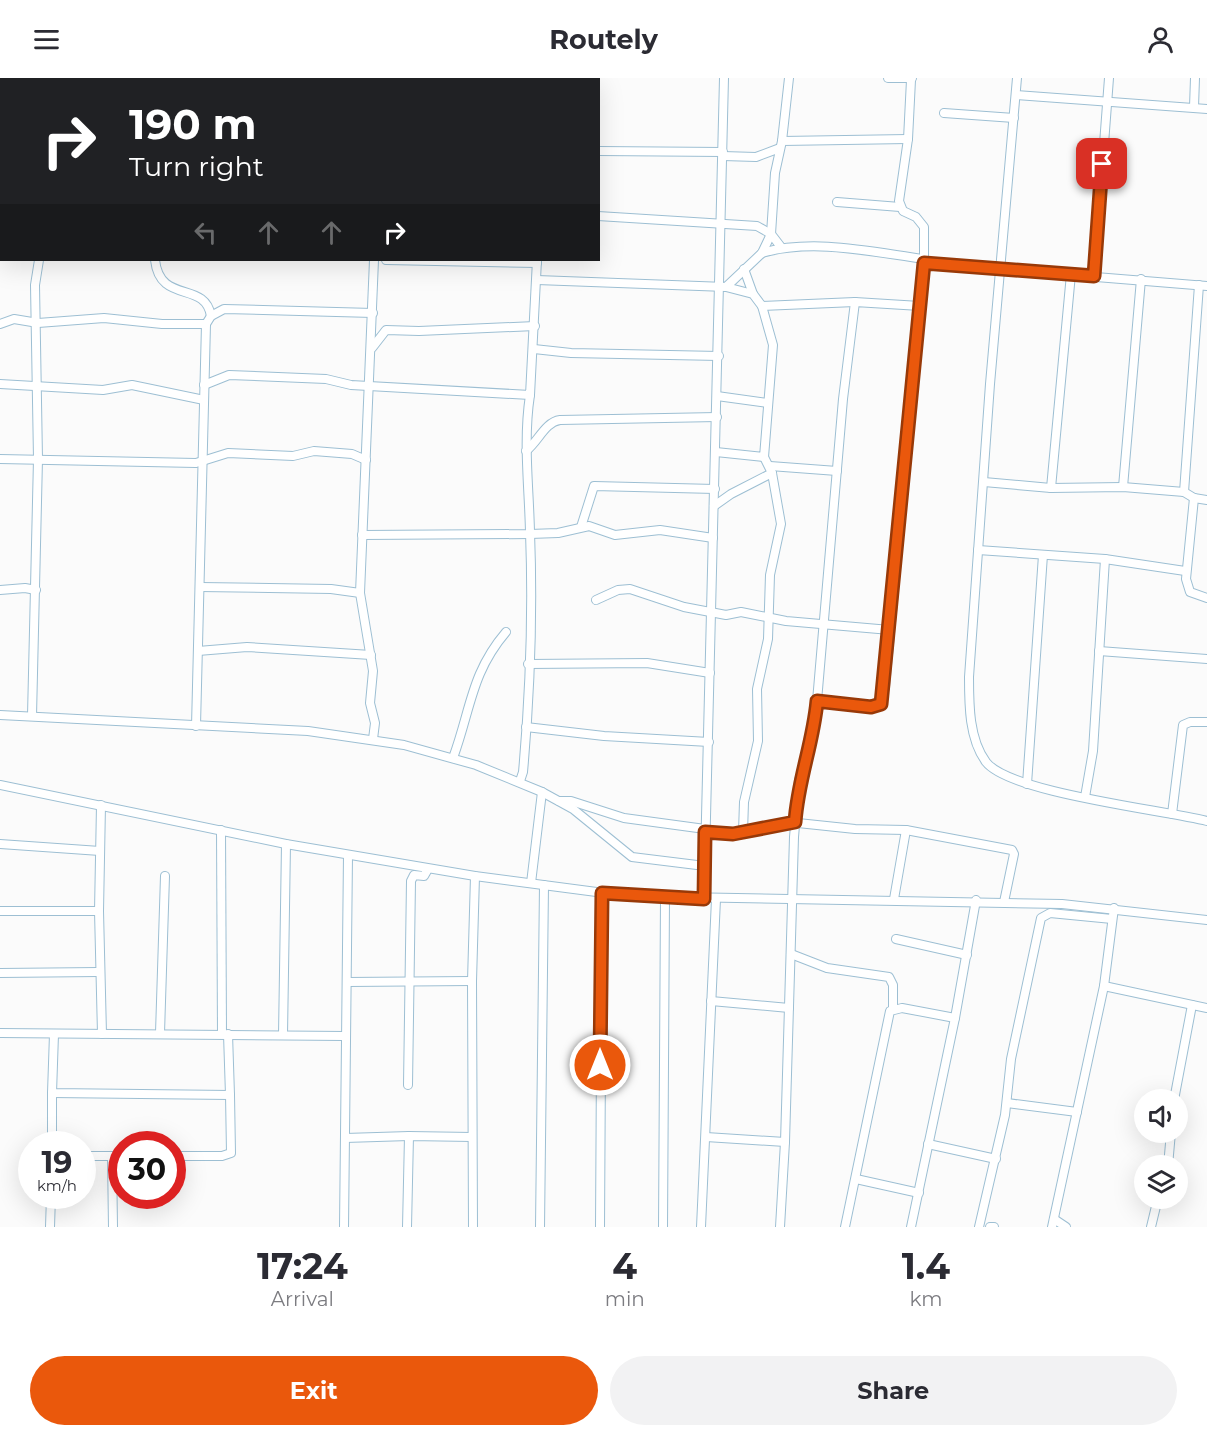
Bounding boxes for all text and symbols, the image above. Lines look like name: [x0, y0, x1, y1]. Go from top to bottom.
icon: menu: [30, 23, 63, 56]
text: Routely: [549, 23, 658, 56]
icon: person: [1144, 23, 1177, 56]
text: 190 m: [129, 98, 257, 150]
icon: right: [30, 102, 108, 180]
pin: [1076, 138, 1127, 189]
icon: arrive: [1085, 147, 1118, 180]
text: Turn right: [129, 150, 264, 183]
icon: left: [189, 216, 222, 249]
icon: ahead: [252, 216, 285, 249]
icon: ahead: [315, 216, 348, 249]
icon: right: [378, 216, 411, 249]
position arrow: [568, 1033, 632, 1097]
map controls: [1134, 1089, 1188, 1209]
button: sound: [1134, 1089, 1188, 1143]
speed limit sign: 30: [108, 1131, 186, 1209]
text: 19: [42, 1144, 72, 1181]
button: layers: [1134, 1155, 1188, 1209]
text: km/h: [37, 1176, 77, 1195]
text: 17:24: [257, 1244, 348, 1288]
text: 4: [612, 1244, 637, 1288]
text: 1.4: [902, 1244, 950, 1288]
text: Arrival: [271, 1287, 334, 1311]
text: min: [605, 1287, 645, 1311]
text: km: [909, 1287, 942, 1311]
button: Exit: [30, 1356, 598, 1425]
button: Share: [610, 1356, 1177, 1425]

